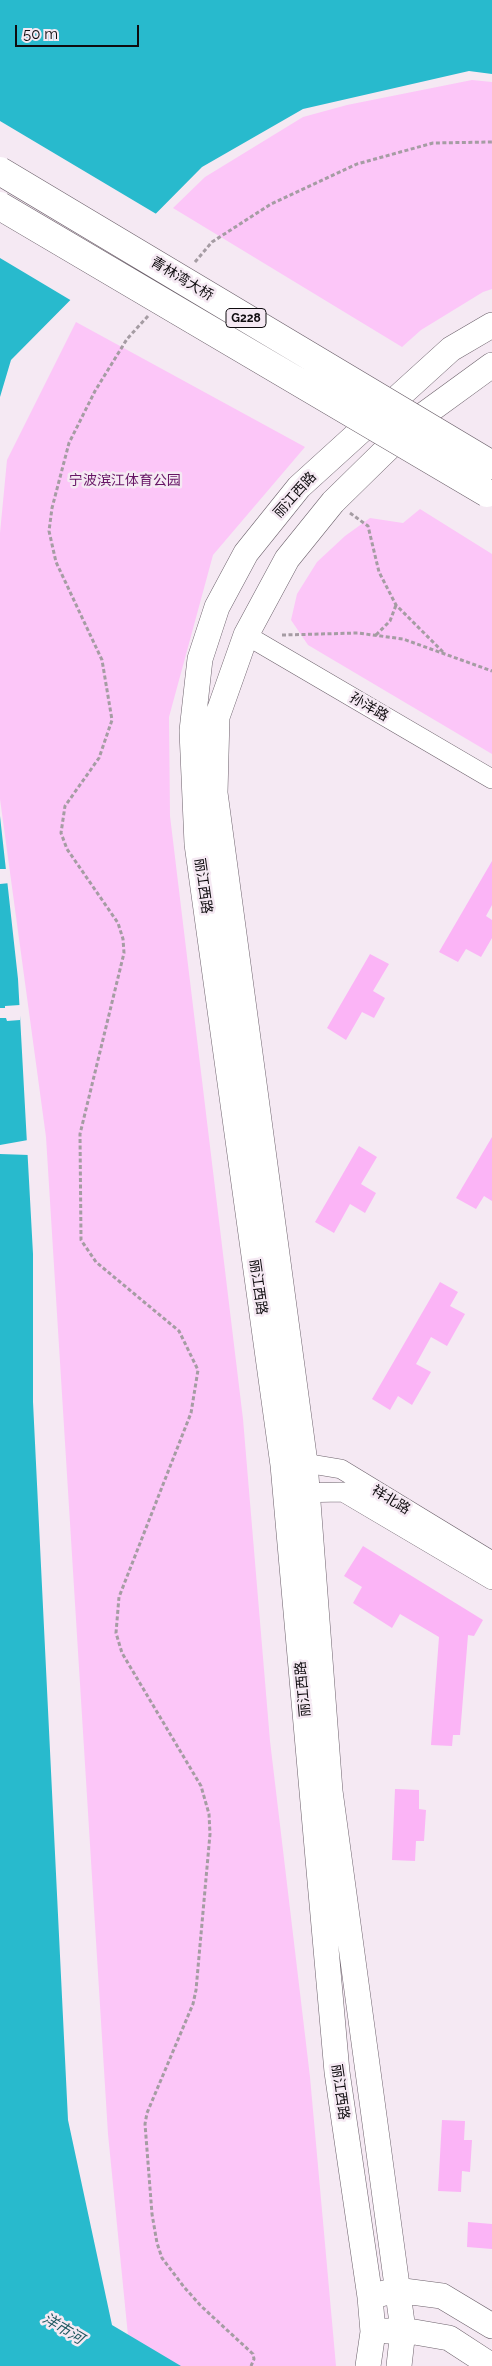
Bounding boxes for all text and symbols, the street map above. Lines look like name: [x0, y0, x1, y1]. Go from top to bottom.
scale bar: [18, 15, 141, 47]
text: 50 m: [23, 25, 58, 43]
street label: 青林湾大桥: [148, 254, 216, 304]
road number: G228: [226, 308, 266, 328]
street label: 丽江西路: [270, 469, 320, 521]
park label: 宁波滨江体育公园: [69, 473, 181, 489]
street label: 孙洋路: [347, 689, 391, 725]
street label: 丽江西路: [191, 857, 215, 915]
street label: 丽江西路: [246, 1258, 270, 1316]
street label: 祥北路: [369, 1482, 413, 1518]
street label: 丽江西路: [292, 1660, 314, 1718]
street label: 丽江西路: [328, 2063, 352, 2121]
water label: 洋市河: [39, 2310, 87, 2348]

